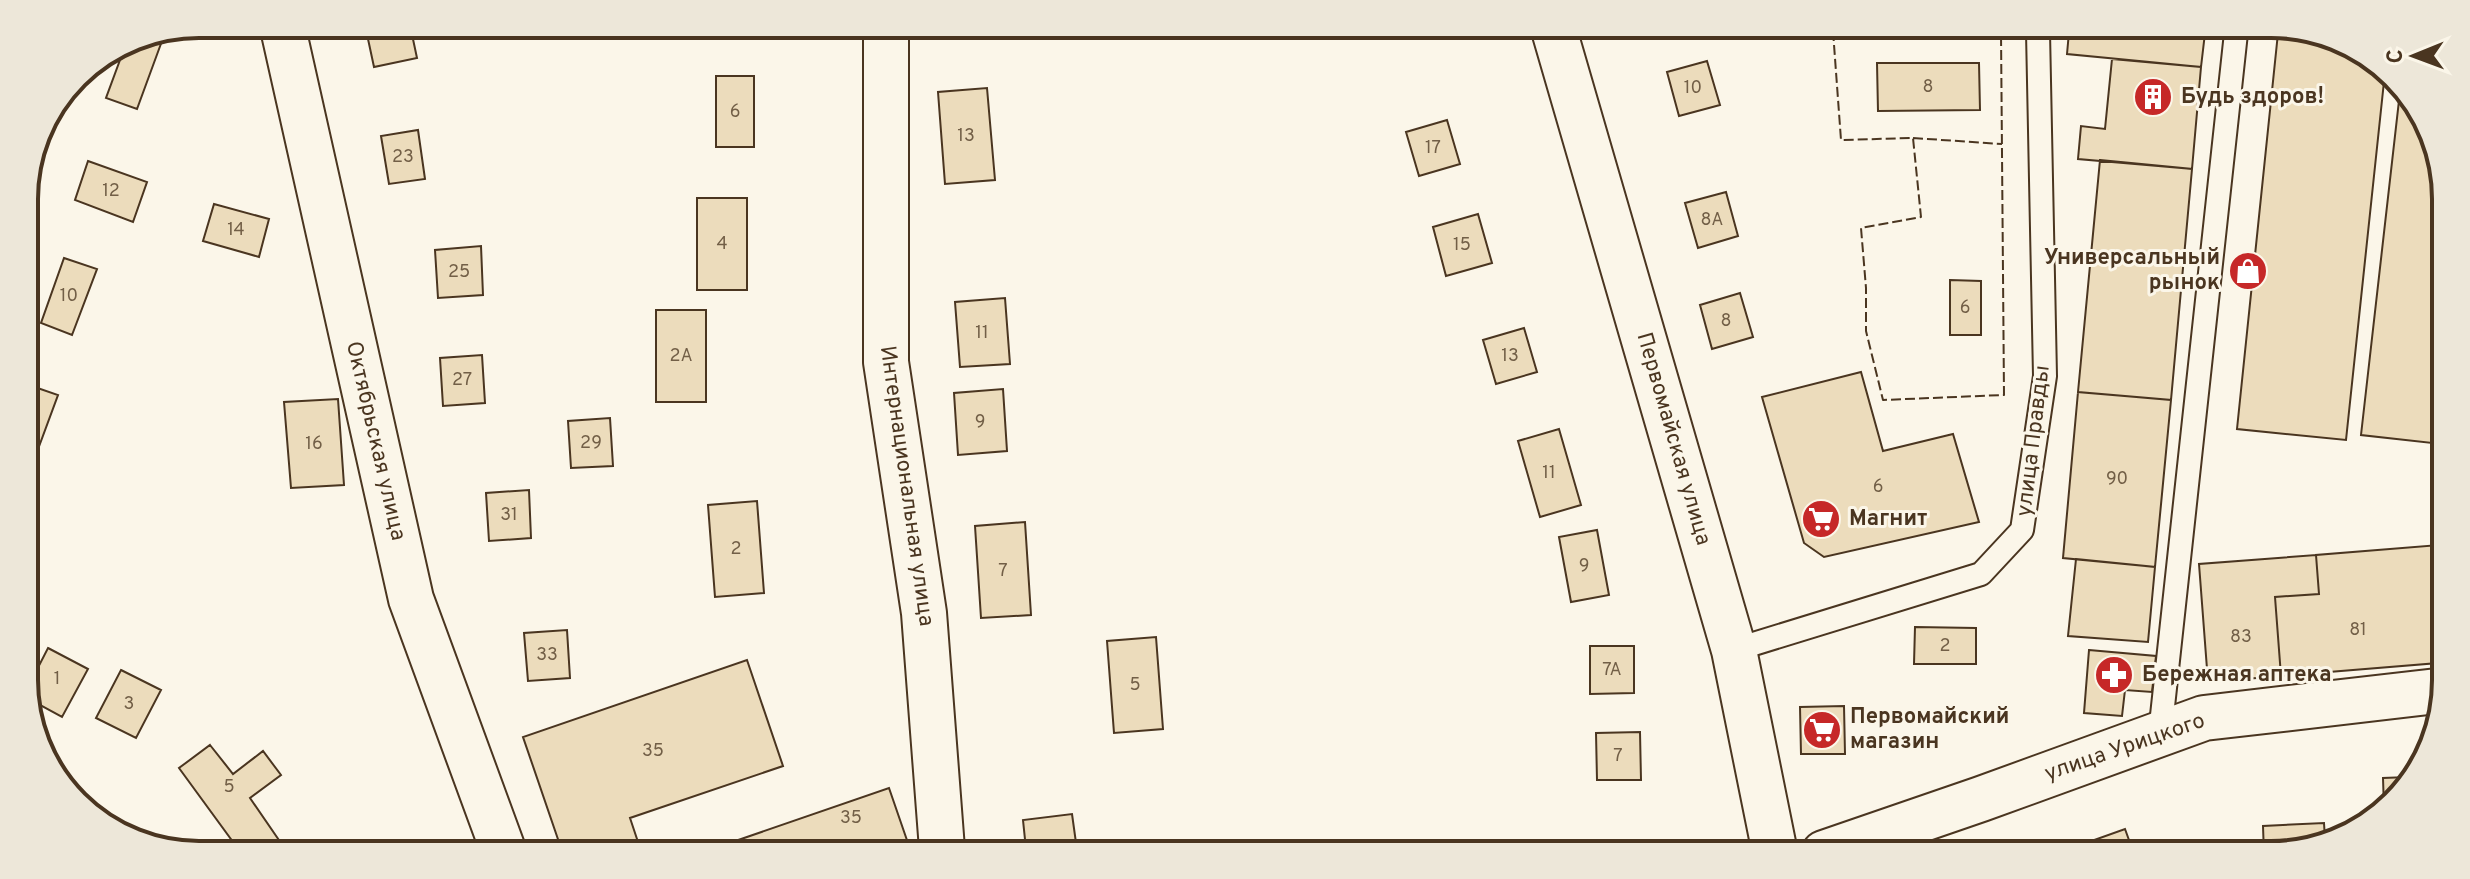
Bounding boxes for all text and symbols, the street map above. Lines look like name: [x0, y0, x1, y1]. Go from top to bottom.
north arrow: [2374, 16, 2454, 96]
text: С: [2383, 49, 2410, 64]
house number: 8: [1923, 76, 1934, 99]
building icon: Будь здоров!: [2132, 76, 2174, 118]
house number: 10: [1684, 77, 1702, 100]
place label: Будь здоров!: [2181, 84, 2324, 111]
house number: 6: [730, 101, 740, 124]
house number: 13: [957, 125, 975, 148]
house number: 17: [1425, 137, 1441, 160]
house number: 23: [392, 146, 414, 169]
house number: 12: [102, 180, 120, 203]
house number: 8А: [1700, 209, 1724, 232]
house number: 14: [227, 219, 245, 242]
house number: 4: [716, 233, 728, 256]
house number: 15: [1453, 234, 1471, 257]
place label: Универсальный рынок: [2044, 245, 2220, 297]
shop icon: Универсальный рынок: [2227, 250, 2269, 292]
house number: 25: [448, 261, 470, 284]
house number: 10: [60, 285, 78, 308]
house number: 6: [1960, 297, 1970, 320]
house number: 8: [1721, 310, 1732, 333]
house number: 11: [975, 322, 989, 345]
street label: Первомайская улица: [1630, 329, 1716, 549]
street label: Октябрьская улица: [339, 339, 411, 543]
street label: Интернациональная улица: [873, 344, 939, 628]
house number: 2А: [669, 345, 693, 368]
house number: 13: [1501, 345, 1519, 368]
street label: улица Правды: [2011, 364, 2057, 518]
house number: 27: [452, 369, 472, 392]
house number: 9: [975, 411, 985, 434]
house number: 29: [580, 432, 602, 455]
house number: 16: [305, 433, 323, 456]
house number: 11: [1542, 462, 1556, 485]
house number: 90: [2106, 468, 2128, 491]
house number: 6: [1873, 476, 1883, 499]
supermarket icon: Магнит: [1800, 498, 1842, 540]
house number: 31: [500, 504, 518, 527]
place label: Магнит: [1849, 506, 1927, 533]
house number: 2: [730, 538, 742, 561]
house number: 9: [1579, 555, 1589, 578]
house number: 7: [998, 560, 1008, 583]
house number: 81: [2349, 619, 2367, 642]
house number: 83: [2230, 626, 2252, 649]
house number: 2: [1939, 635, 1951, 658]
house number: 33: [536, 644, 558, 667]
pharmacy icon: Бережная аптека: [2093, 654, 2135, 696]
house number: 7А: [1602, 659, 1622, 682]
place label: Бережная аптека: [2142, 662, 2332, 689]
house number: 1: [54, 668, 60, 691]
house number: 5: [1129, 674, 1141, 697]
house number: 3: [124, 693, 134, 716]
place label: Первомайский магазин: [1850, 704, 2009, 756]
street label: улица Урицкого: [2041, 708, 2209, 788]
supermarket icon: Первомайский магазин: [1801, 709, 1843, 751]
house number: 35: [642, 740, 664, 763]
house number: 7: [1613, 745, 1623, 768]
house number: 5: [223, 776, 235, 799]
house number: 35: [840, 807, 862, 830]

